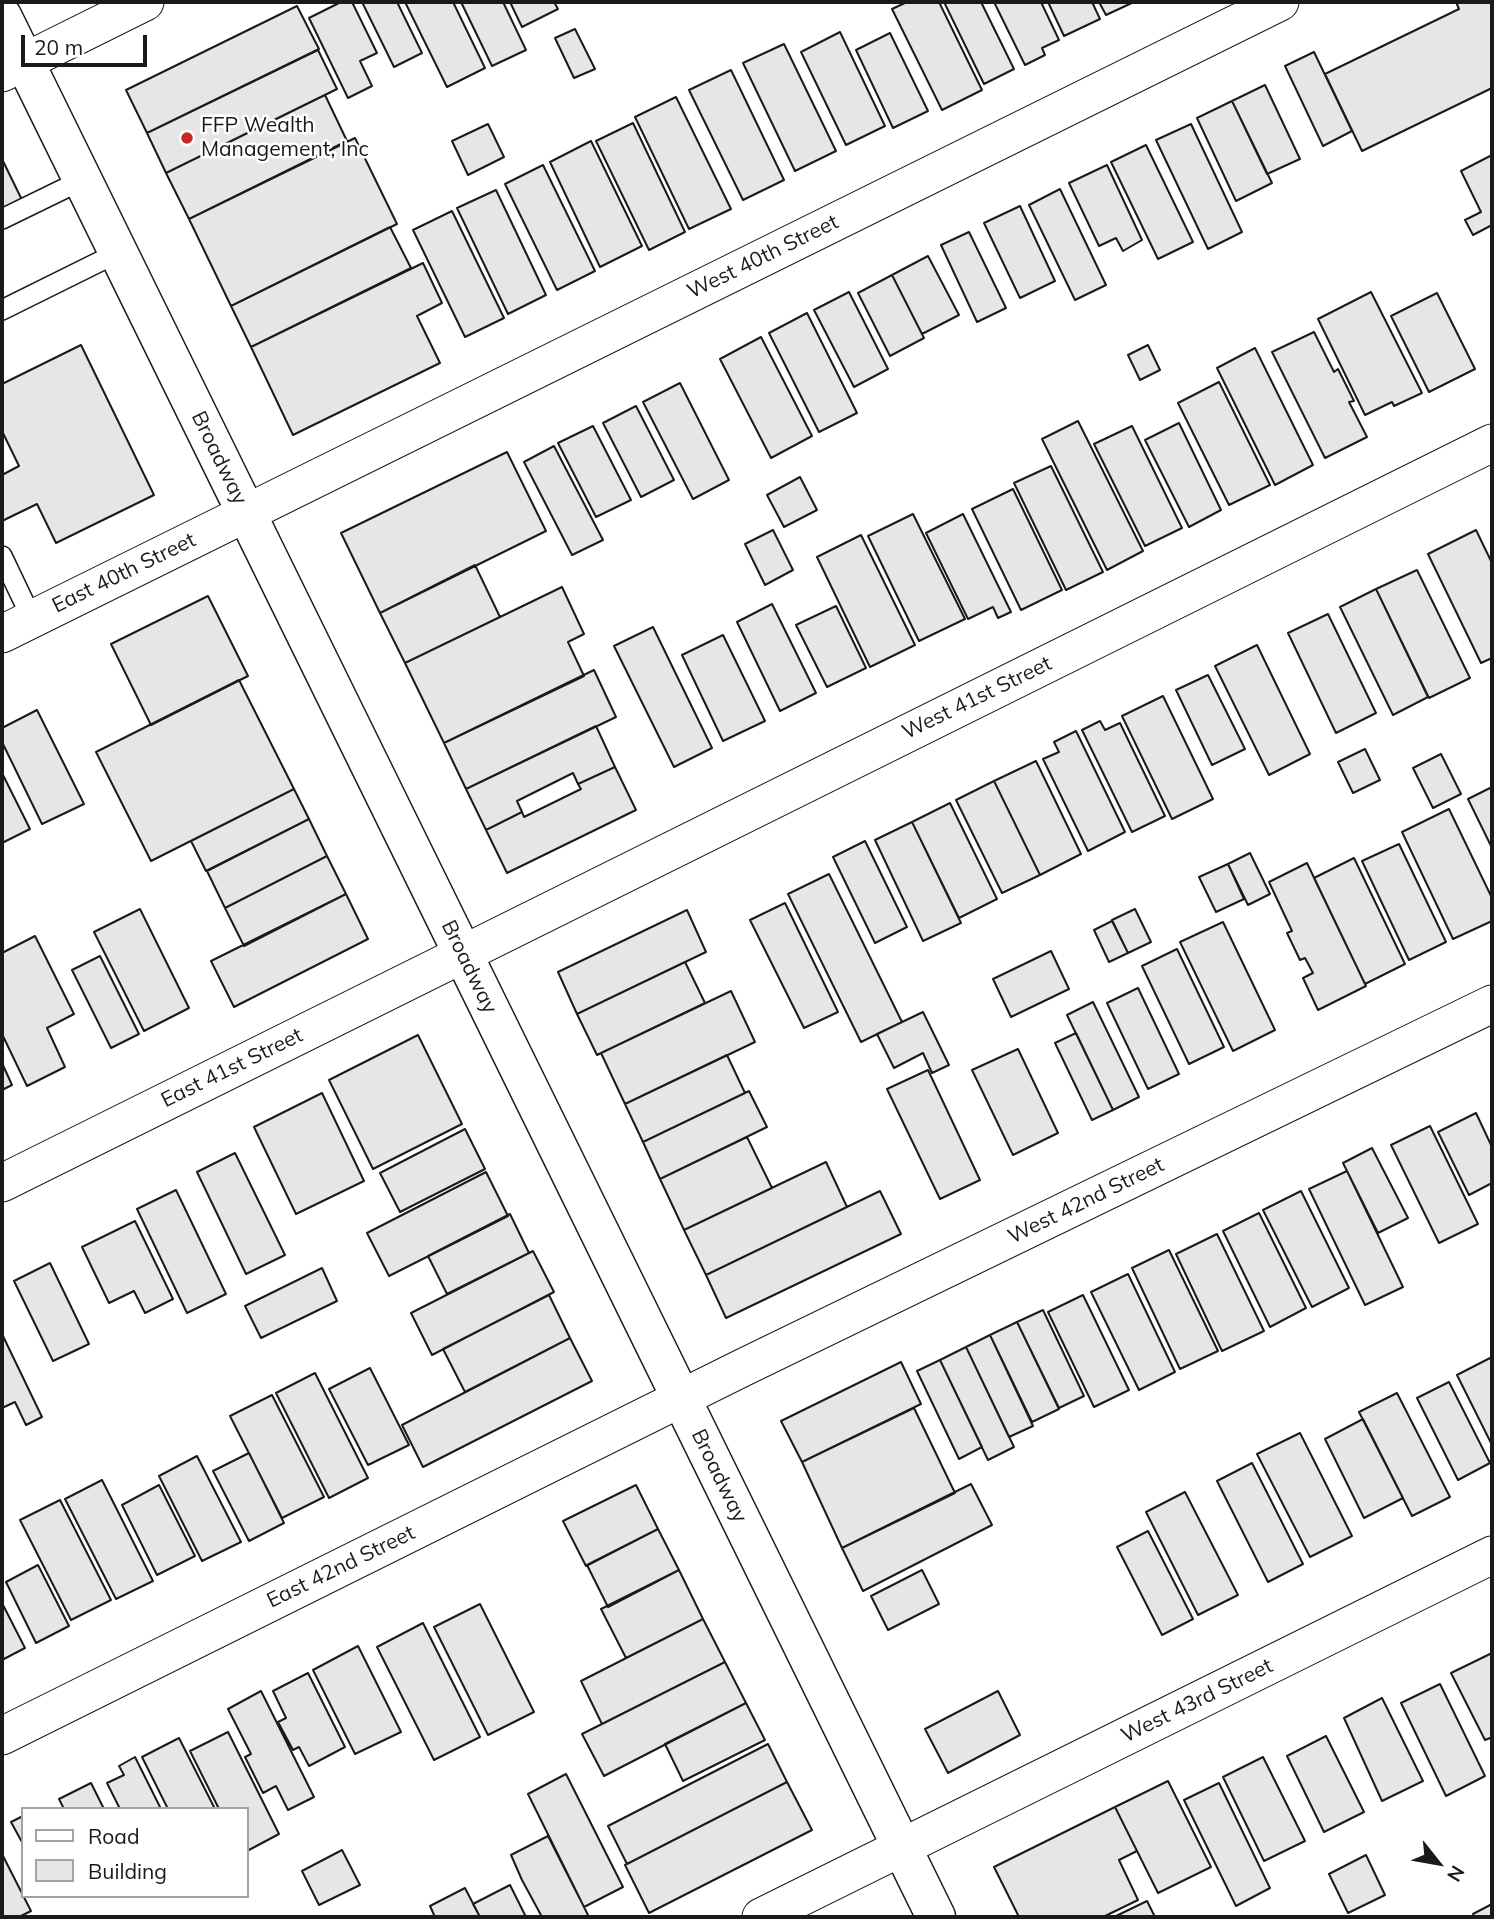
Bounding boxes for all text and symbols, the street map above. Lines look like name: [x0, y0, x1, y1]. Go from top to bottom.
scale bar: [24, 21, 150, 65]
text: 20 m: [34, 34, 83, 60]
place label: FFP Wealth Management, Inc: [201, 113, 369, 163]
marker: FFP Wealth Management, Inc: [179, 130, 195, 146]
street label: West 40th Street: [683, 209, 843, 305]
street label: Broadway: [186, 407, 252, 509]
street label: East 40th Street: [48, 527, 200, 619]
street label: West 41st Street: [898, 651, 1056, 745]
street label: Broadway: [436, 916, 502, 1018]
street label: East 41st Street: [157, 1023, 307, 1113]
street label: West 42nd Street: [1004, 1152, 1168, 1250]
street label: Broadway: [686, 1425, 752, 1527]
street label: East 42nd Street: [263, 1520, 419, 1614]
street label: West 43rd Street: [1117, 1653, 1277, 1749]
legend: [21, 1807, 248, 1898]
text: Road: [88, 1823, 139, 1849]
north arrow: [1403, 1828, 1473, 1898]
text: Building: [88, 1858, 167, 1884]
text: N: [1442, 1861, 1470, 1886]

